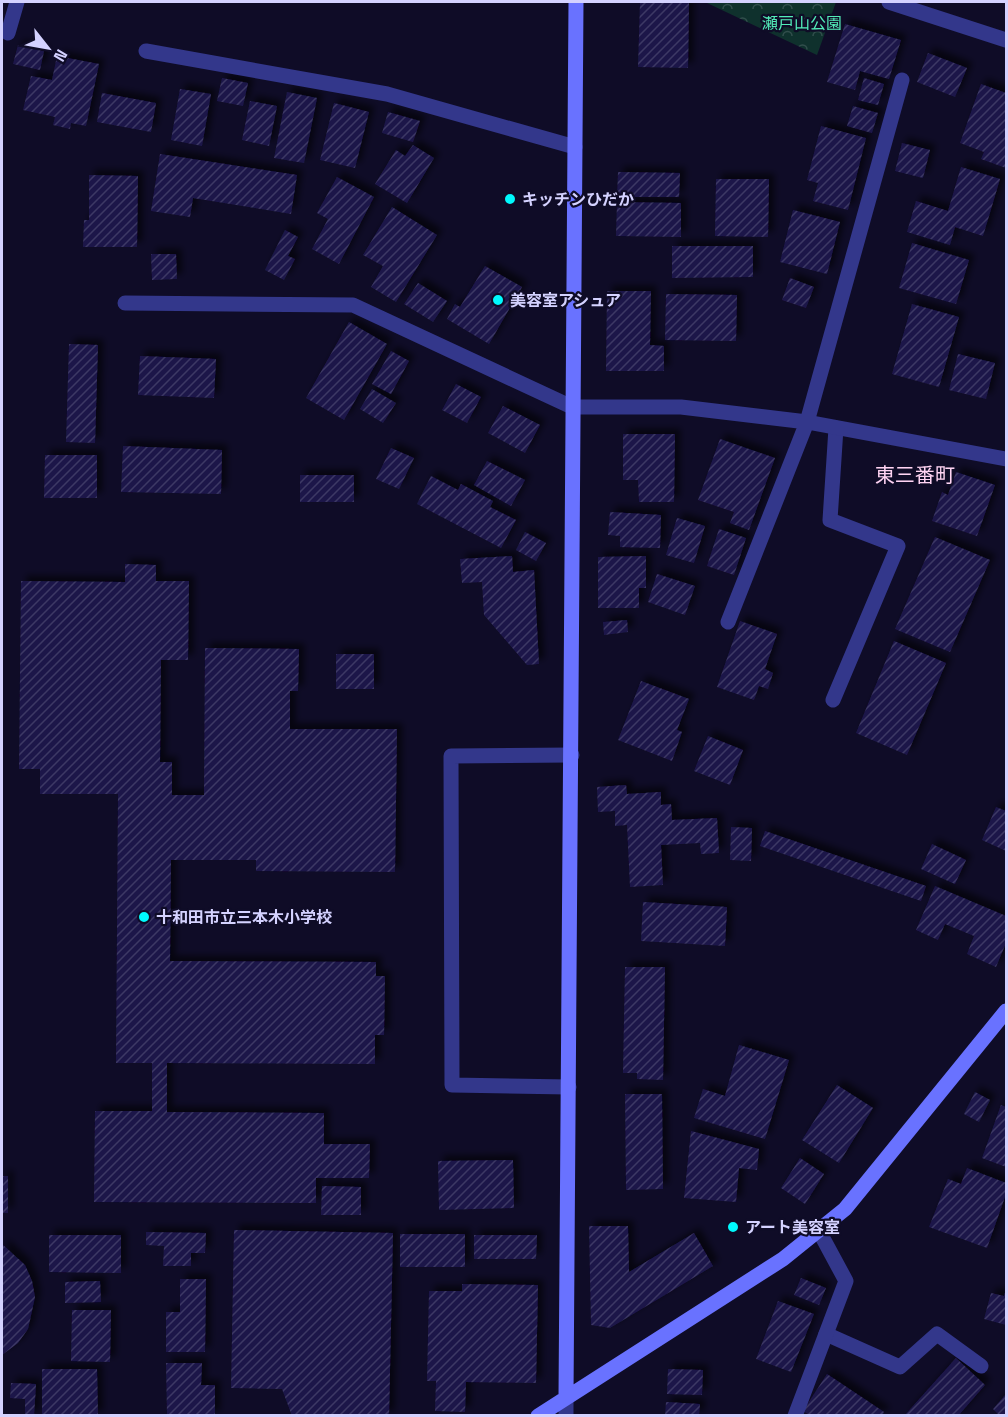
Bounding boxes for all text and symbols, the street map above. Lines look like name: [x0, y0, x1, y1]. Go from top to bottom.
park label: 瀬戸山公園: [762, 13, 842, 34]
north arrow: [18, 18, 78, 78]
text: N: [49, 45, 72, 65]
place label: キッチンひだか: [522, 189, 634, 210]
marker: キッチンひだか: [503, 192, 517, 206]
place label: 美容室アシュア: [510, 290, 621, 311]
marker: 美容室アシュア: [491, 293, 505, 307]
district label: 東三番町: [875, 462, 955, 488]
place label: 十和田市立三本木小学校: [156, 907, 332, 928]
marker: 十和田市立三本木小学校: [137, 910, 151, 924]
place label: アート美容室: [745, 1217, 840, 1238]
marker: アート美容室: [726, 1220, 740, 1234]

